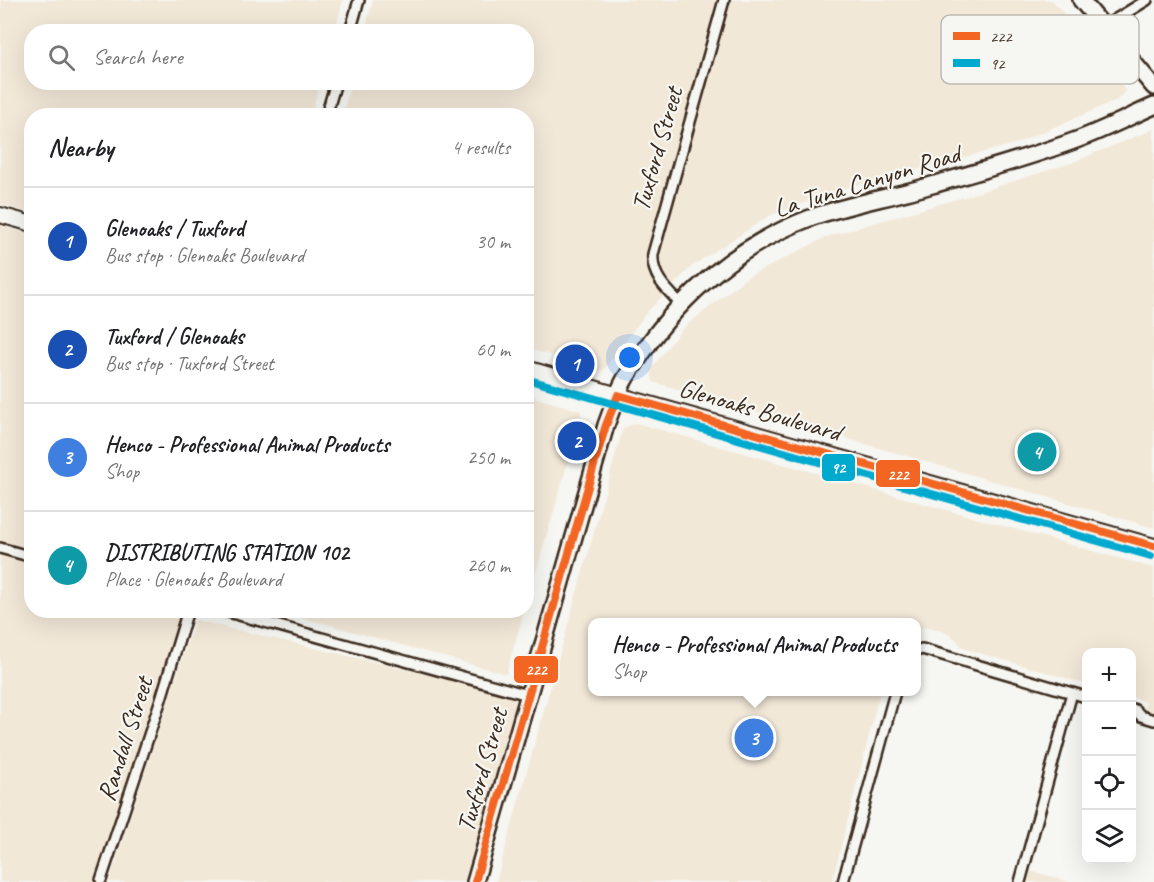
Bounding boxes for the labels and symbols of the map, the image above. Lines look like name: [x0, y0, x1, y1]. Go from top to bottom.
legend: [941, 15, 1139, 84]
text: 222: [990, 27, 1013, 47]
text: 92: [990, 54, 1006, 74]
street label: Tuxford Street: [624, 81, 691, 215]
street label: La Tuna Canyon Road: [770, 136, 968, 225]
pin: 1: [556, 342, 594, 386]
your location: [615, 343, 644, 372]
street label: Glenoaks Boulevard: [675, 371, 848, 450]
pin: 2: [558, 418, 596, 464]
pin: 4: [1018, 430, 1056, 474]
line badge: 92: [821, 453, 856, 482]
text: 92: [831, 458, 847, 478]
line badge: 222: [875, 459, 921, 488]
text: 222: [887, 465, 911, 485]
line badge: 222: [513, 655, 559, 684]
text: 222: [525, 660, 549, 680]
street label: Randall Street: [89, 670, 161, 805]
street label: Tuxford Street: [449, 702, 516, 836]
pin: 3: [734, 716, 774, 760]

